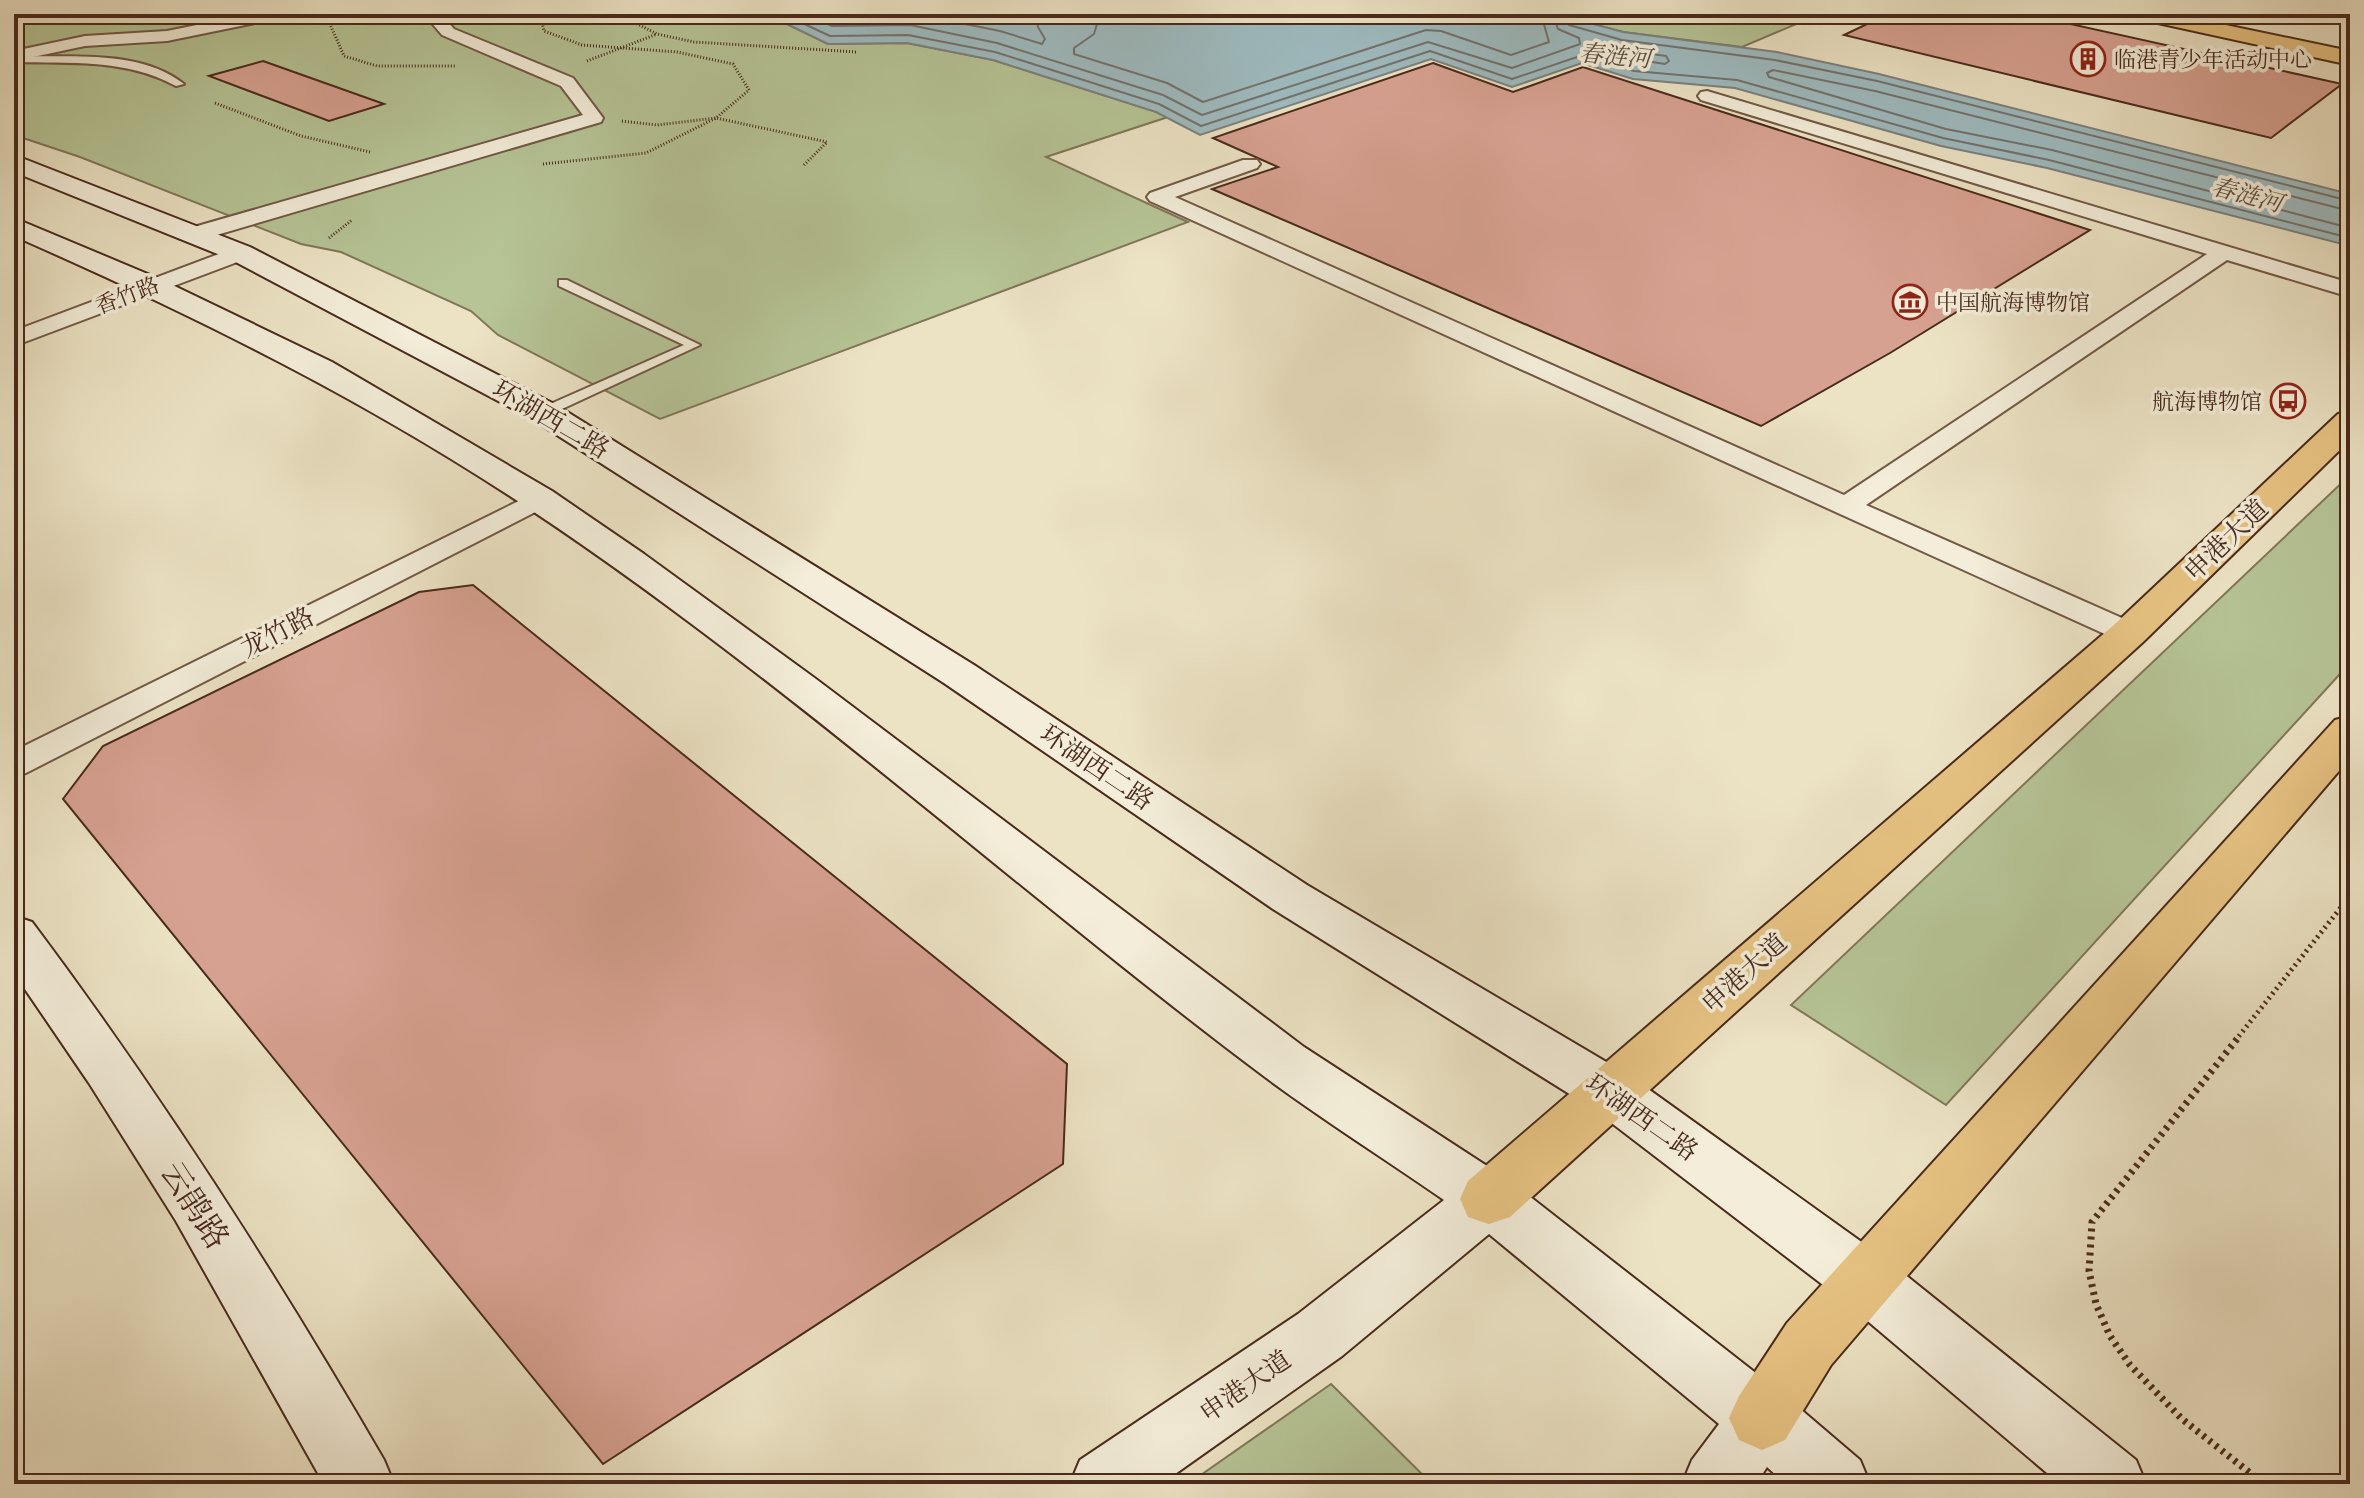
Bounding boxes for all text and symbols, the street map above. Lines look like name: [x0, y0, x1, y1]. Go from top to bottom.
water label: 春涟河: [1578, 39, 1656, 73]
building icon: 临港青少年活动中心: [2069, 40, 2107, 78]
place label: 临港青少年活动中心: [2114, 47, 2312, 73]
water label: 春涟河: [2209, 172, 2289, 219]
street label: 香竹路: [92, 272, 163, 320]
museum icon: 中国航海博物馆: [1891, 283, 1929, 321]
place label: 中国航海博物馆: [1936, 290, 2090, 316]
street label: 环湖西二路: [487, 374, 615, 465]
bus stop icon: 航海博物馆: [2269, 382, 2307, 420]
place label: 航海博物馆: [2152, 389, 2262, 415]
street label: 申港大道: [2178, 493, 2275, 588]
street label: 龙竹路: [235, 601, 319, 664]
street label: 环湖西二路: [1034, 718, 1159, 817]
street label: 申港大道: [1695, 927, 1793, 1020]
street label: 环湖西二路: [1580, 1067, 1704, 1167]
street label: 云鹃路: [153, 1155, 236, 1256]
street label: 申港大道: [1194, 1344, 1297, 1429]

